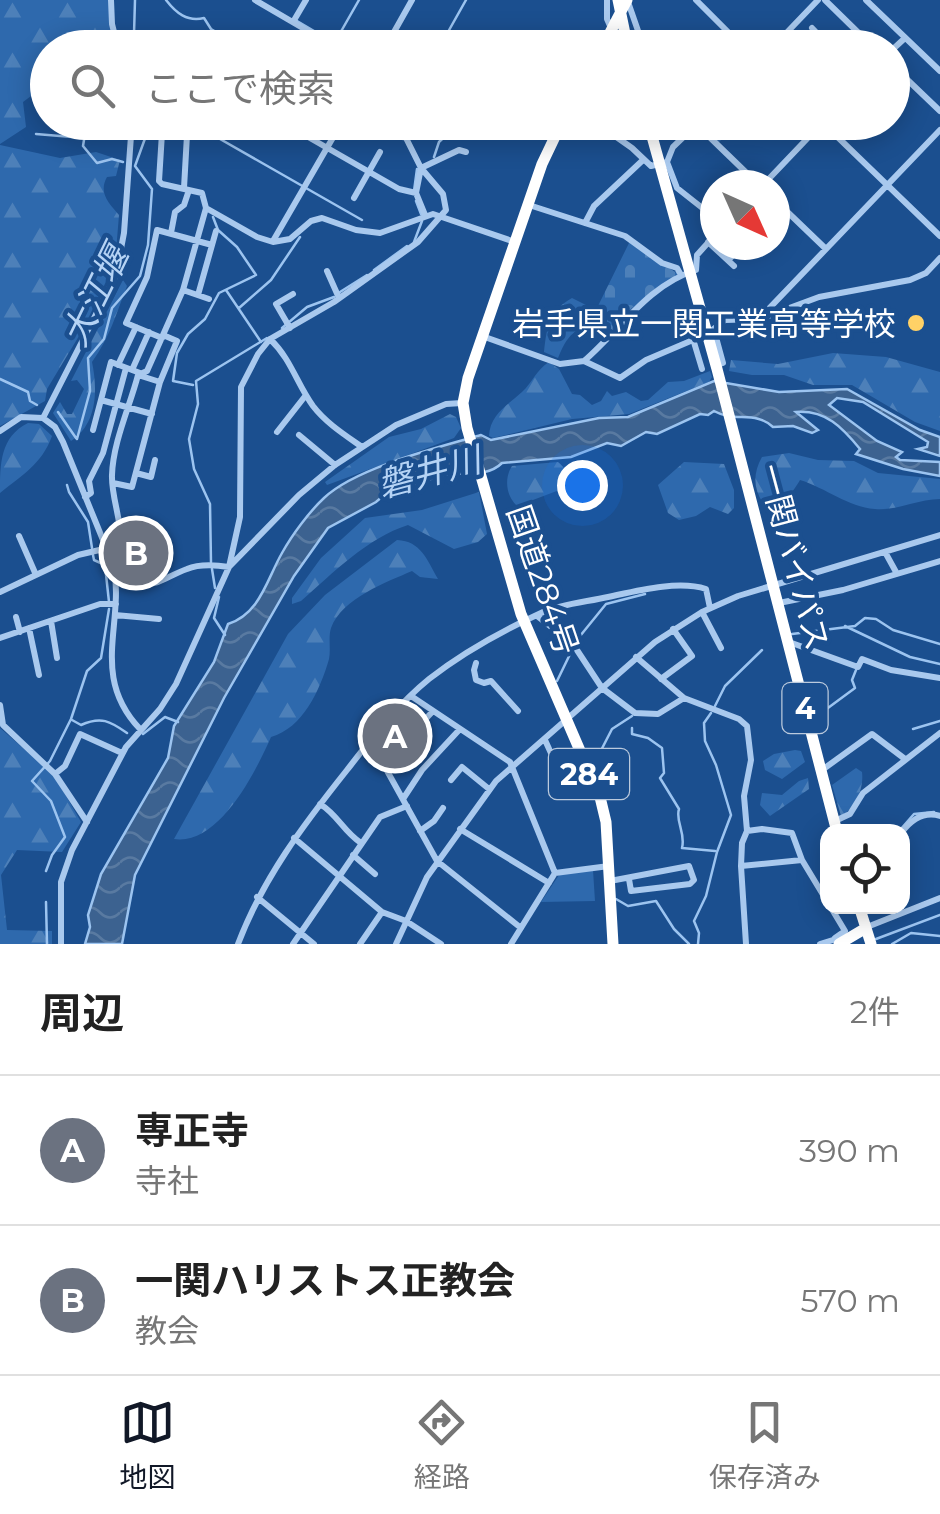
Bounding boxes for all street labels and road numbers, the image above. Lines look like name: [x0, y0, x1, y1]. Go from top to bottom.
street label: 一関バイパス: [750, 460, 838, 654]
street label: 国道284号: [499, 500, 587, 660]
road number: 4: [782, 683, 828, 733]
road number: 284: [549, 749, 629, 799]

